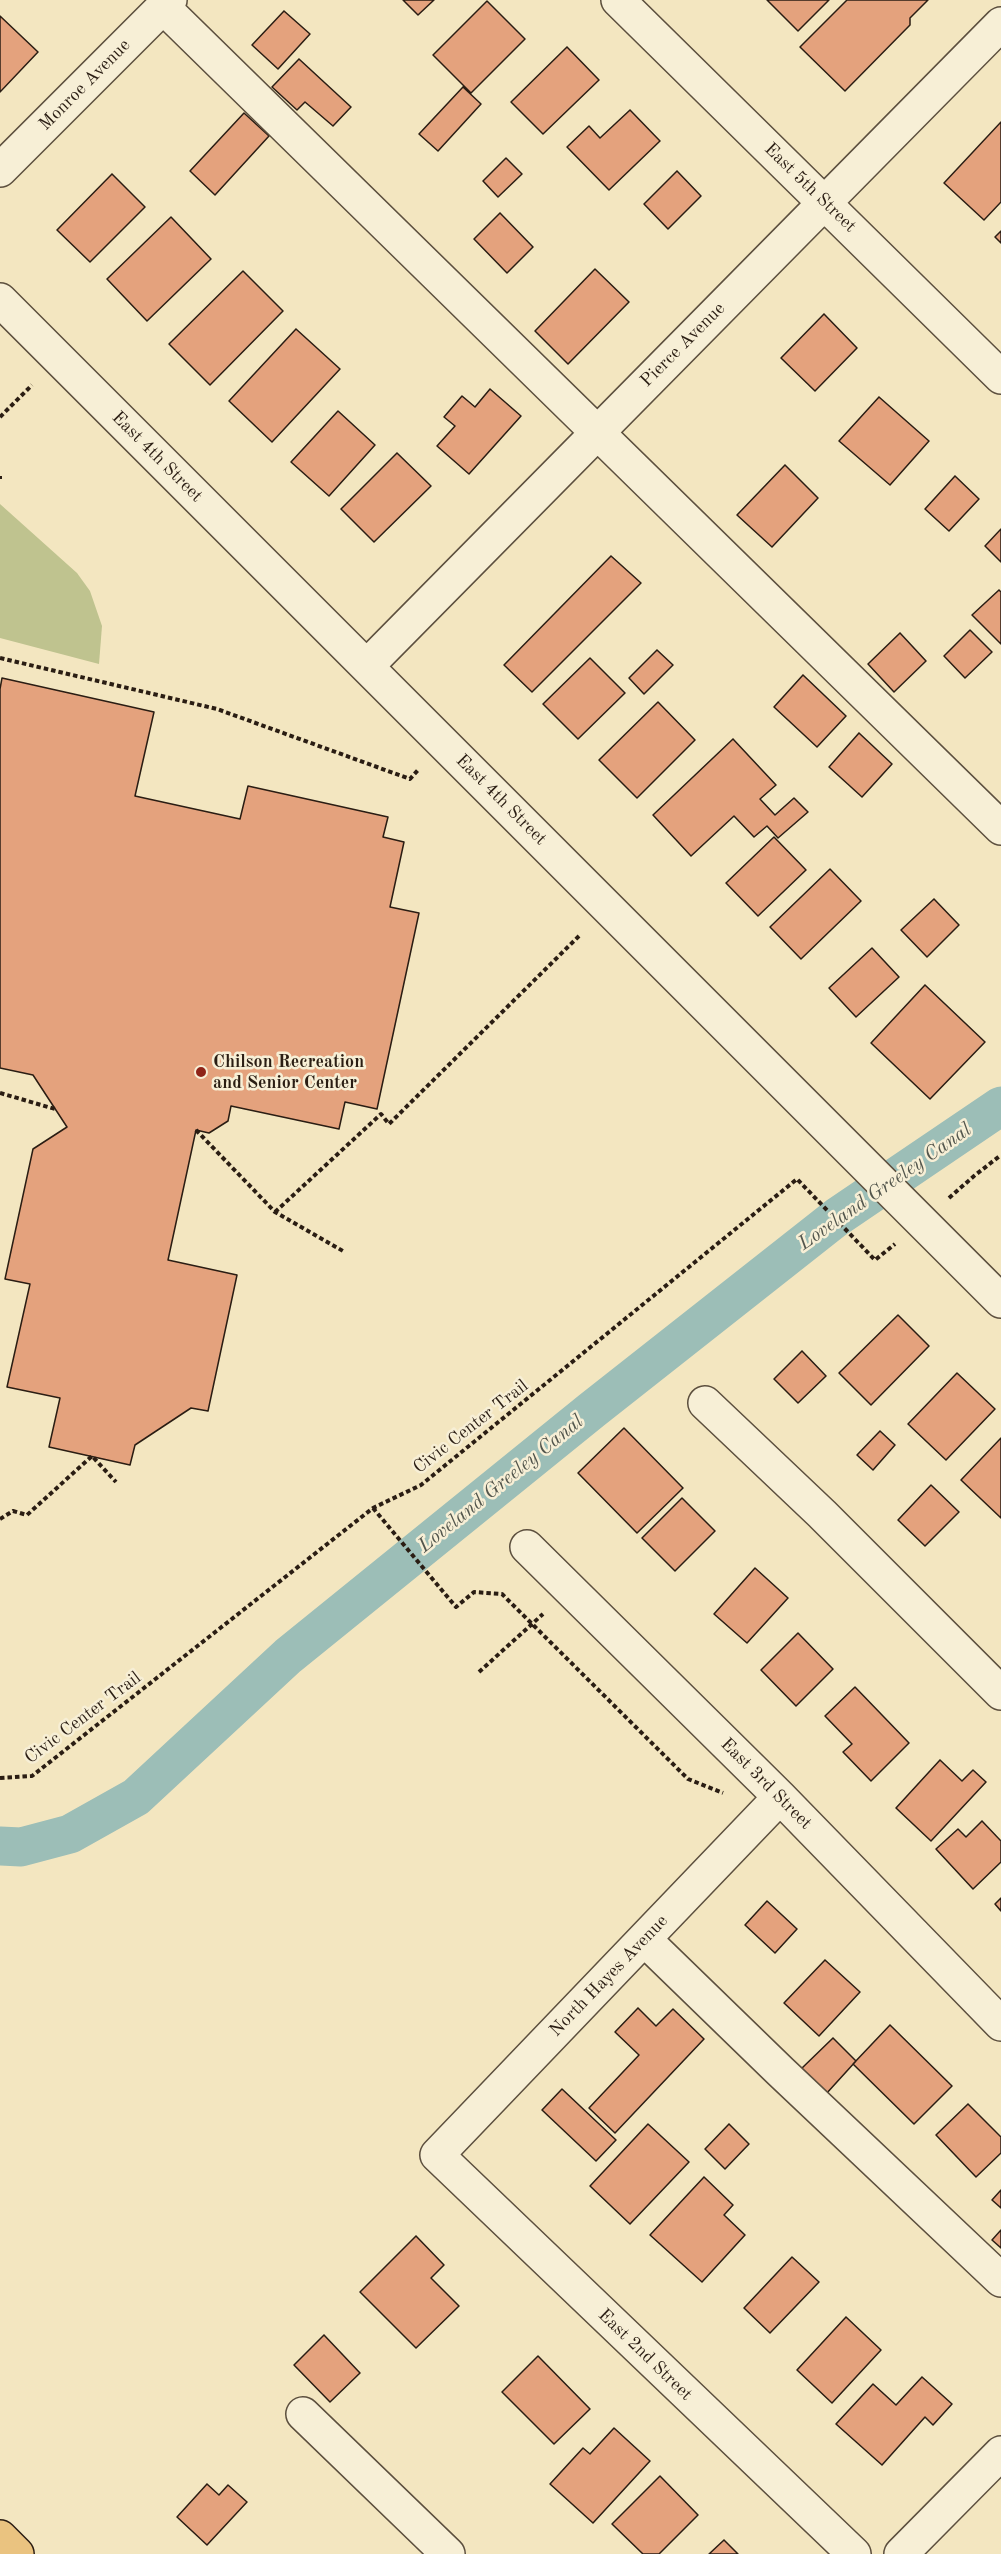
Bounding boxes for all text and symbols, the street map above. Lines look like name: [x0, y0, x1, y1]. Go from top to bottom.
street label: Monroe Avenue: [35, 35, 135, 135]
street label: East 5th Street: [759, 139, 861, 237]
street label: Pierce Avenue: [636, 298, 730, 392]
street label: East 4th Street: [107, 407, 207, 507]
street label: East 4th Street: [451, 750, 551, 850]
place label: Chilson Recreation and Senior Center: [213, 1051, 364, 1094]
marker: Chilson Recreation and Senior Center: [194, 1065, 208, 1079]
water label: Loveland Greeley Canal: [794, 1118, 976, 1256]
street label: Civic Center Trail: [409, 1375, 533, 1479]
water label: Loveland Greeley Canal: [413, 1410, 589, 1558]
street label: Civic Center Trail: [21, 1667, 145, 1769]
street label: East 3rd Street: [716, 1734, 816, 1834]
street label: North Hayes Avenue: [545, 1911, 673, 2041]
street label: East 2nd Street: [593, 2305, 697, 2405]

